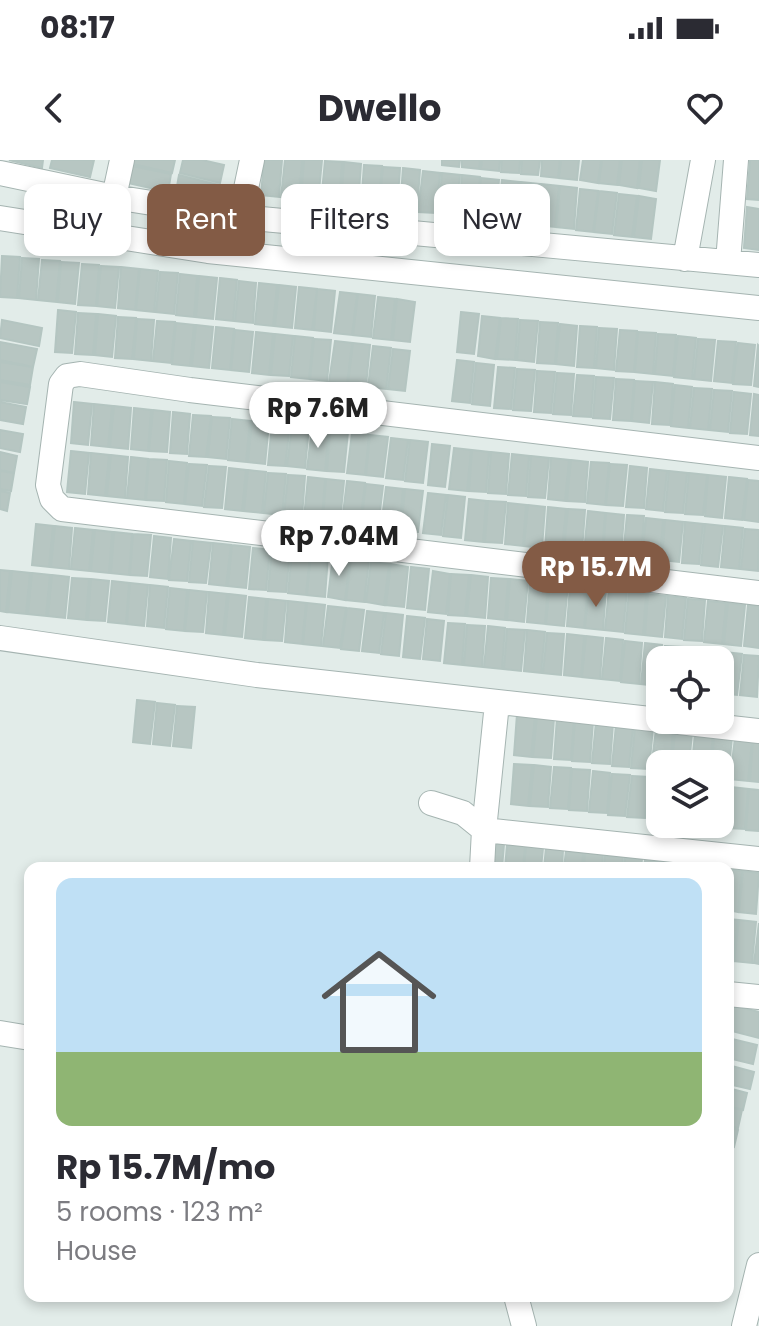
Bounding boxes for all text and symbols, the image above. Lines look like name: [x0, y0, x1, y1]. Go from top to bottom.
text: 08:17: [40, 6, 115, 49]
text: Dwello: [318, 83, 441, 134]
icon: back: [32, 86, 76, 130]
icon: heart: [683, 86, 727, 130]
chip: Buy: [24, 184, 131, 256]
chip: Rent: [147, 184, 265, 256]
chip: Filters: [281, 184, 418, 256]
chip: New: [434, 184, 550, 256]
pin: Rp 7.6M: [244, 382, 392, 450]
text: Rp 7.6M: [267, 390, 369, 426]
pin: Rp 7.04M: [256, 510, 422, 578]
text: Rp 7.04M: [279, 518, 399, 554]
pin: Rp 15.7M: [513, 541, 679, 609]
text: Rp 15.7M: [540, 549, 652, 585]
map controls: [646, 646, 734, 838]
button: locate: [646, 646, 734, 734]
button: layers: [646, 750, 734, 838]
icon: home: [307, 930, 451, 1074]
text: Rp 15.7M/mo: [56, 1143, 275, 1191]
text: 5 rooms · 123 m²: [56, 1194, 263, 1230]
text: House: [56, 1233, 137, 1269]

